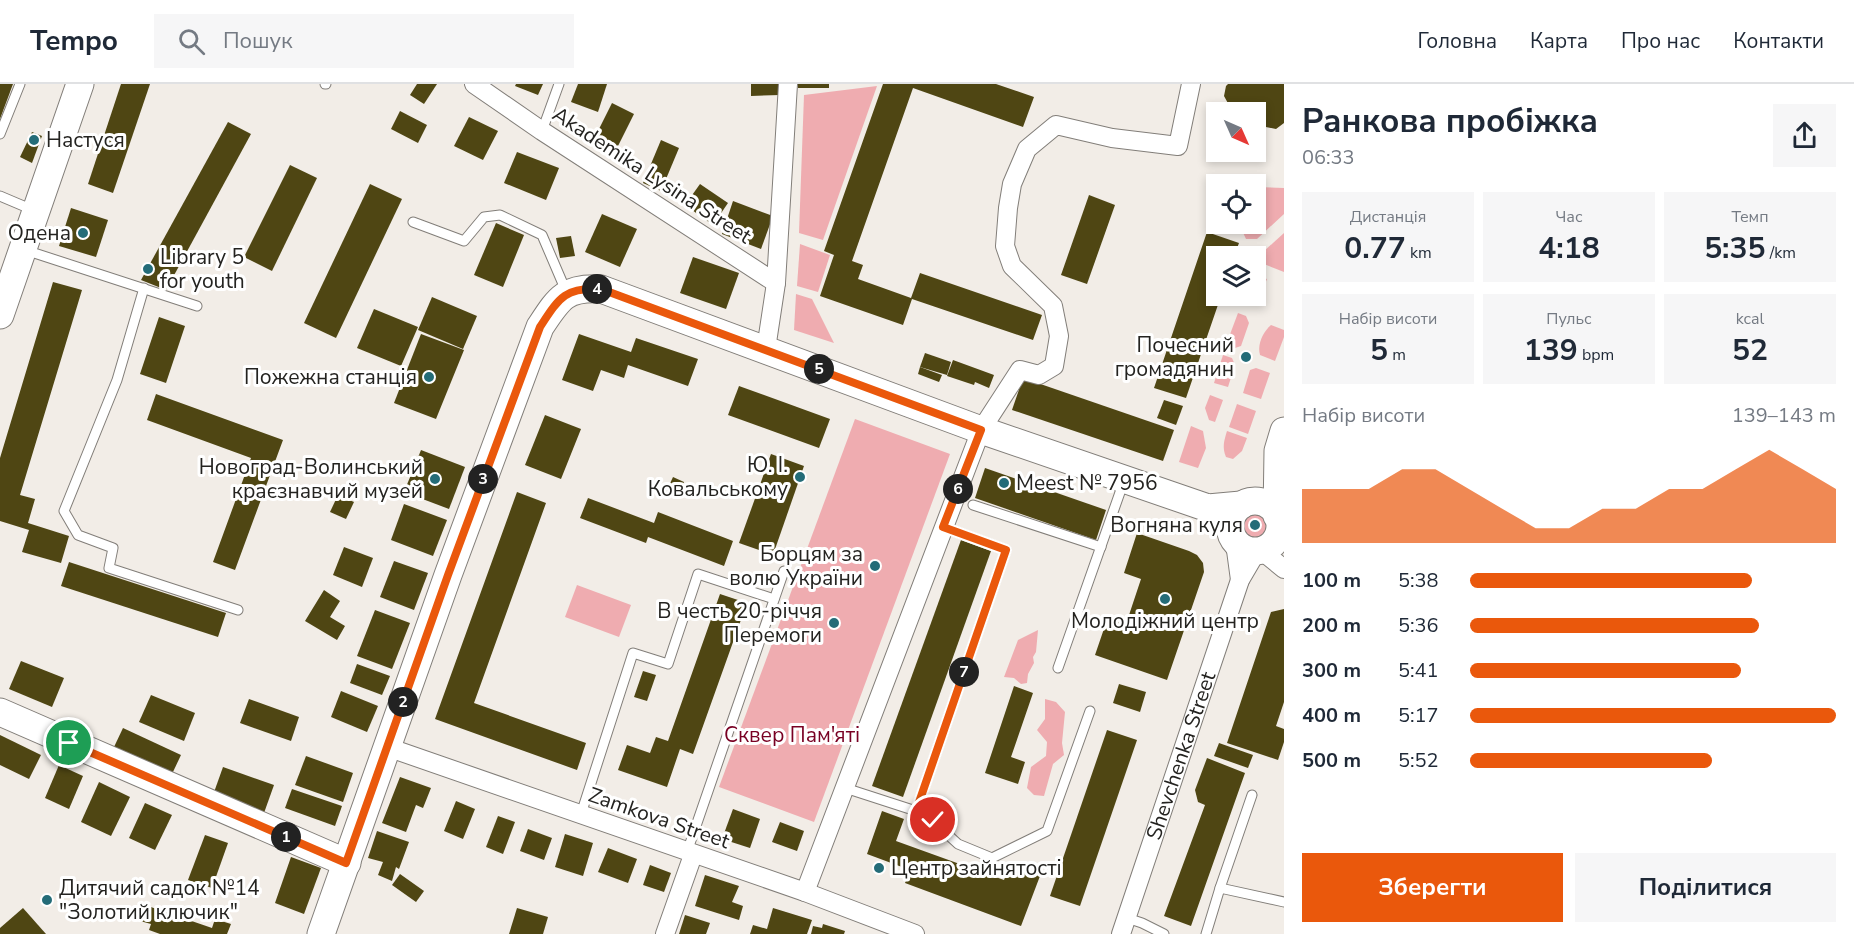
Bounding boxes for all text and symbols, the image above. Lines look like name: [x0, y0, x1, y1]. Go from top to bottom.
search box: [154, 14, 574, 68]
text: Tempo: [30, 22, 118, 60]
icon: search: [175, 25, 208, 58]
text: Пошук: [223, 26, 293, 56]
text: Головна: [1417, 27, 1497, 55]
text: Карта: [1530, 27, 1588, 55]
text: Про нас: [1621, 27, 1700, 55]
text: Контакти: [1733, 27, 1824, 55]
text: Ранкова пробіжка: [1302, 99, 1598, 144]
street label: Akademika Lysina Street: [547, 100, 757, 250]
north arrow: [1206, 102, 1266, 162]
map controls: [1206, 102, 1266, 306]
button: share: [1773, 104, 1836, 167]
place label: Настуся: [46, 126, 125, 154]
marker: Настуся: [27, 133, 41, 147]
text: 06:33: [1302, 144, 1355, 171]
button: locate: [1206, 174, 1266, 234]
text: Дистанція: [1350, 206, 1426, 228]
text: Час: [1555, 206, 1583, 228]
text: Темп: [1732, 206, 1768, 228]
place label: Одена: [8, 219, 71, 247]
marker: Одена: [76, 226, 90, 240]
text: 0.77: [1344, 228, 1406, 269]
text: 4:18: [1538, 228, 1600, 269]
text: 5:35: [1704, 228, 1766, 269]
text: km: [1406, 242, 1432, 264]
text: /km: [1766, 242, 1796, 264]
place label: Library 5 for youth: [160, 243, 245, 295]
button: layers: [1206, 246, 1266, 306]
marker: Library 5 for youth: [141, 262, 155, 276]
pin: 4: [582, 274, 612, 304]
text: 4: [592, 278, 602, 300]
text: Набір висоти: [1339, 308, 1437, 330]
text: Пульс: [1546, 308, 1592, 330]
text: kcal: [1736, 308, 1764, 330]
text: 5: [1370, 330, 1388, 371]
text: 139: [1524, 330, 1578, 371]
text: 52: [1732, 330, 1768, 371]
place label: Почесний громадянин: [1115, 331, 1234, 383]
text: m: [1388, 344, 1406, 366]
text: bpm: [1578, 344, 1614, 366]
marker: Почесний громадянин: [1239, 350, 1253, 364]
pin: 5: [804, 354, 834, 384]
text: 5: [814, 358, 824, 380]
place label: Пожежна станція: [244, 363, 417, 391]
marker: Пожежна станція: [422, 370, 436, 384]
text: Набір висоти: [1302, 402, 1425, 429]
text: 139–143 m: [1732, 402, 1836, 429]
place label: Ю. І. Ковальському: [648, 451, 788, 503]
place label: Новоград-Волинський краєзнавчий музей: [199, 453, 423, 505]
pin: 3: [468, 464, 498, 494]
text: 3: [478, 468, 488, 490]
place label: Meest № 7956: [1016, 469, 1158, 497]
marker: Ю. І. Ковальському: [793, 470, 807, 484]
marker: Новоград-Волинський краєзнавчий музей: [428, 472, 442, 486]
pin: 6: [943, 474, 973, 504]
marker: Meest № 7956: [997, 476, 1011, 490]
text: 6: [953, 478, 963, 500]
place label: Вогняна куля: [1110, 511, 1243, 539]
marker: Вогняна куля: [1248, 518, 1262, 532]
place label: Борцям за волю України: [729, 540, 863, 592]
marker: Борцям за волю України: [868, 559, 882, 573]
text: 100 m: [1302, 567, 1361, 594]
text: 5:38: [1398, 567, 1439, 594]
marker: Молодіжний центр: [1158, 592, 1172, 606]
place label: В честь 20-річчя Перемоги: [657, 597, 822, 649]
place label: Молодіжний центр: [1071, 607, 1259, 635]
text: 200 m: [1302, 612, 1361, 639]
text: 5:36: [1398, 612, 1439, 639]
marker: В честь 20-річчя Перемоги: [827, 616, 841, 630]
pin: 7: [949, 657, 979, 687]
text: 300 m: [1302, 657, 1361, 684]
text: 5:41: [1398, 657, 1439, 684]
text: 7: [959, 661, 969, 683]
street label: Shevchenka Street: [1140, 667, 1222, 844]
pin: 2: [388, 687, 418, 717]
text: 2: [398, 691, 408, 713]
text: 400 m: [1302, 702, 1361, 729]
text: 5:17: [1398, 702, 1439, 729]
pin: [43, 717, 94, 768]
park label: Сквер Пам'яті: [724, 721, 860, 749]
icon: arrive: [52, 726, 85, 759]
text: 500 m: [1302, 747, 1361, 774]
text: 5:52: [1398, 747, 1439, 774]
street label: Zamkova Street: [585, 781, 734, 855]
pin: [907, 794, 958, 845]
icon: check: [916, 803, 949, 836]
pin: 1: [271, 822, 301, 852]
text: 1: [281, 826, 291, 848]
button: Зберегти: [1302, 853, 1563, 922]
button: Поділитися: [1575, 853, 1836, 922]
place label: Центр зайнятості: [891, 854, 1062, 882]
marker: Центр зайнятості: [872, 861, 886, 875]
place label: Дитячий садок №14 "Золотий ключик": [59, 874, 260, 926]
marker: Дитячий садок №14 "Золотий ключик": [40, 893, 54, 907]

